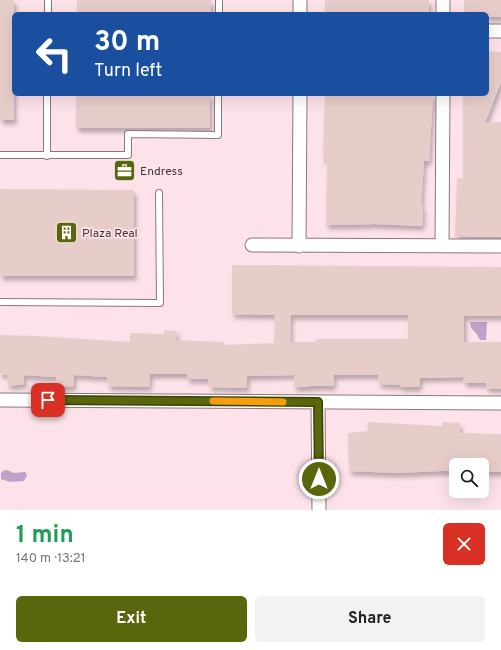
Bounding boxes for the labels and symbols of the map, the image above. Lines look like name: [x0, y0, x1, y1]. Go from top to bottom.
office icon: Endress: [112, 158, 138, 184]
place label: Endress: [140, 164, 183, 180]
building icon: Plaza Real: [54, 220, 80, 246]
place label: Plaza Real: [82, 226, 138, 242]
pin: [31, 383, 65, 417]
position arrow: [298, 458, 340, 500]

